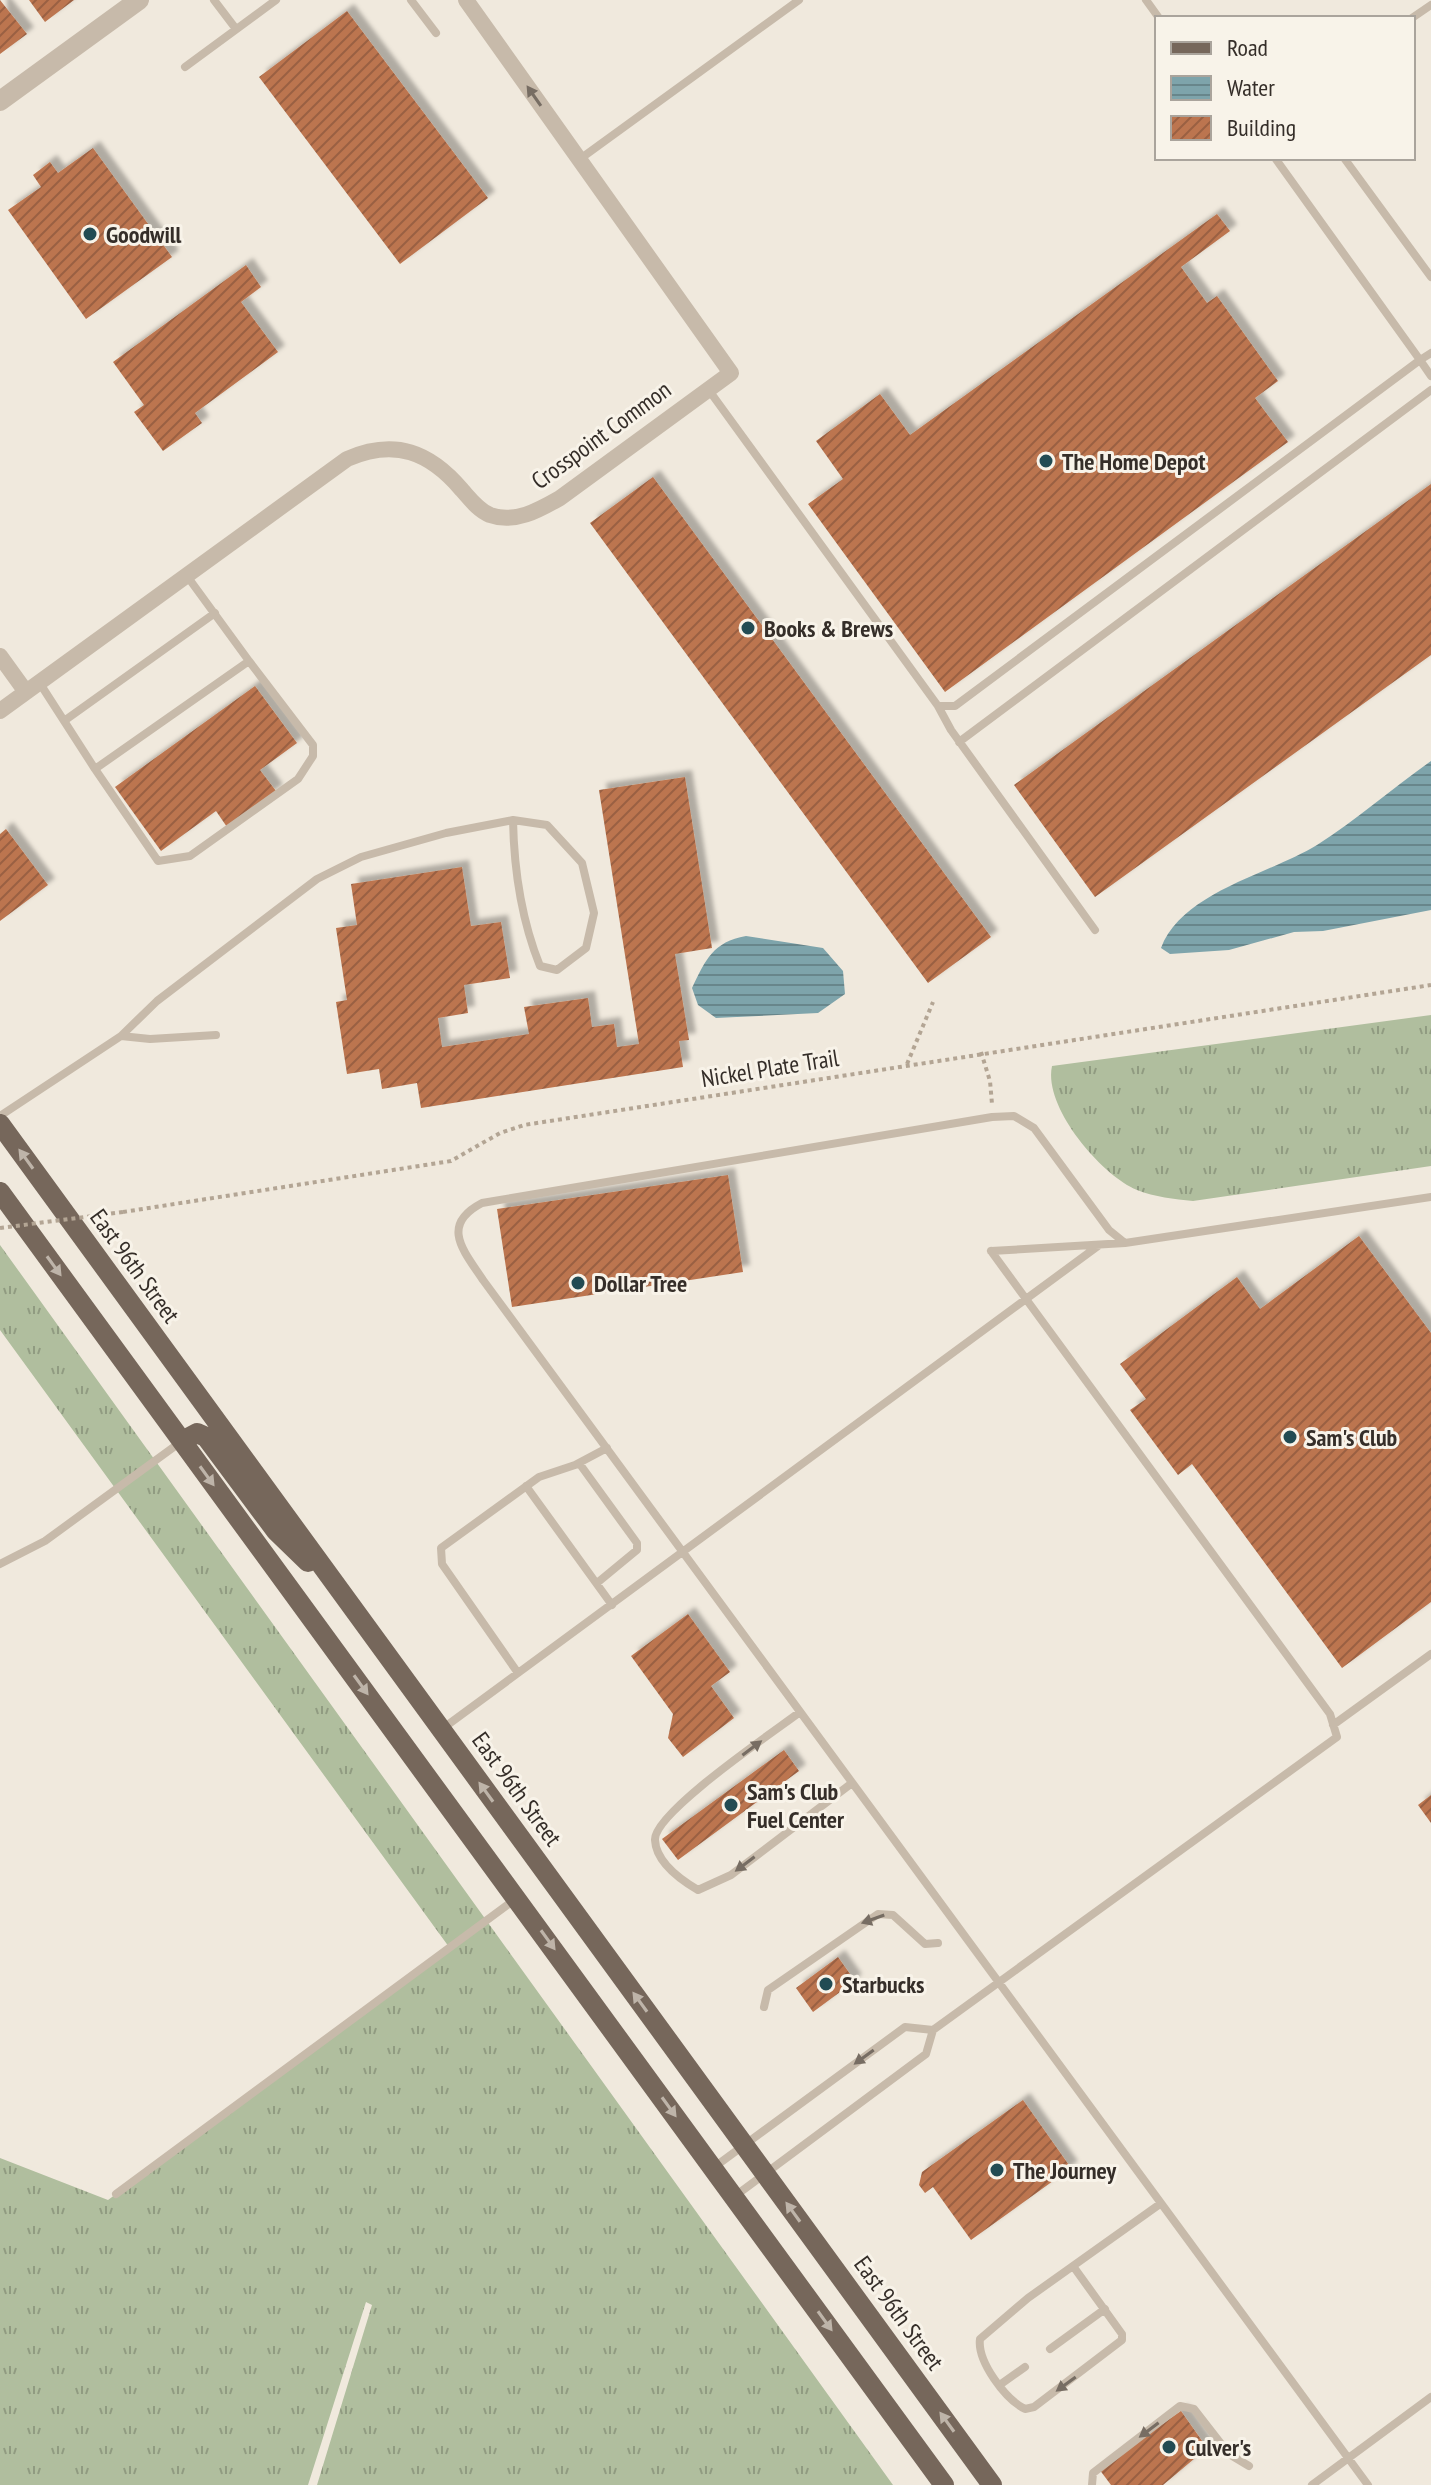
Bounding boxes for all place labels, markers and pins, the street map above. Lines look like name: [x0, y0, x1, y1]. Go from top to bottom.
place label: Goodwill: [106, 219, 182, 250]
marker: Goodwill: [81, 225, 99, 243]
place label: The Home Depot: [1062, 446, 1205, 477]
marker: The Home Depot: [1037, 452, 1055, 470]
place label: Books & Brews: [764, 613, 893, 644]
marker: Books & Brews: [739, 619, 757, 637]
place label: Dollar Tree: [594, 1268, 687, 1299]
marker: Dollar Tree: [569, 1274, 587, 1292]
place label: Sam's Club: [1306, 1422, 1398, 1453]
marker: Sam's Club: [1281, 1428, 1299, 1446]
place label: Sam's Club Fuel Center: [747, 1776, 845, 1835]
marker: Sam's Club Fuel Center: [722, 1796, 740, 1814]
place label: Starbucks: [842, 1969, 925, 2000]
marker: Starbucks: [817, 1975, 835, 1993]
place label: The Journey: [1013, 2155, 1117, 2186]
marker: The Journey: [988, 2161, 1006, 2179]
place label: Culver's: [1185, 2432, 1251, 2463]
marker: Culver's: [1160, 2438, 1178, 2456]

